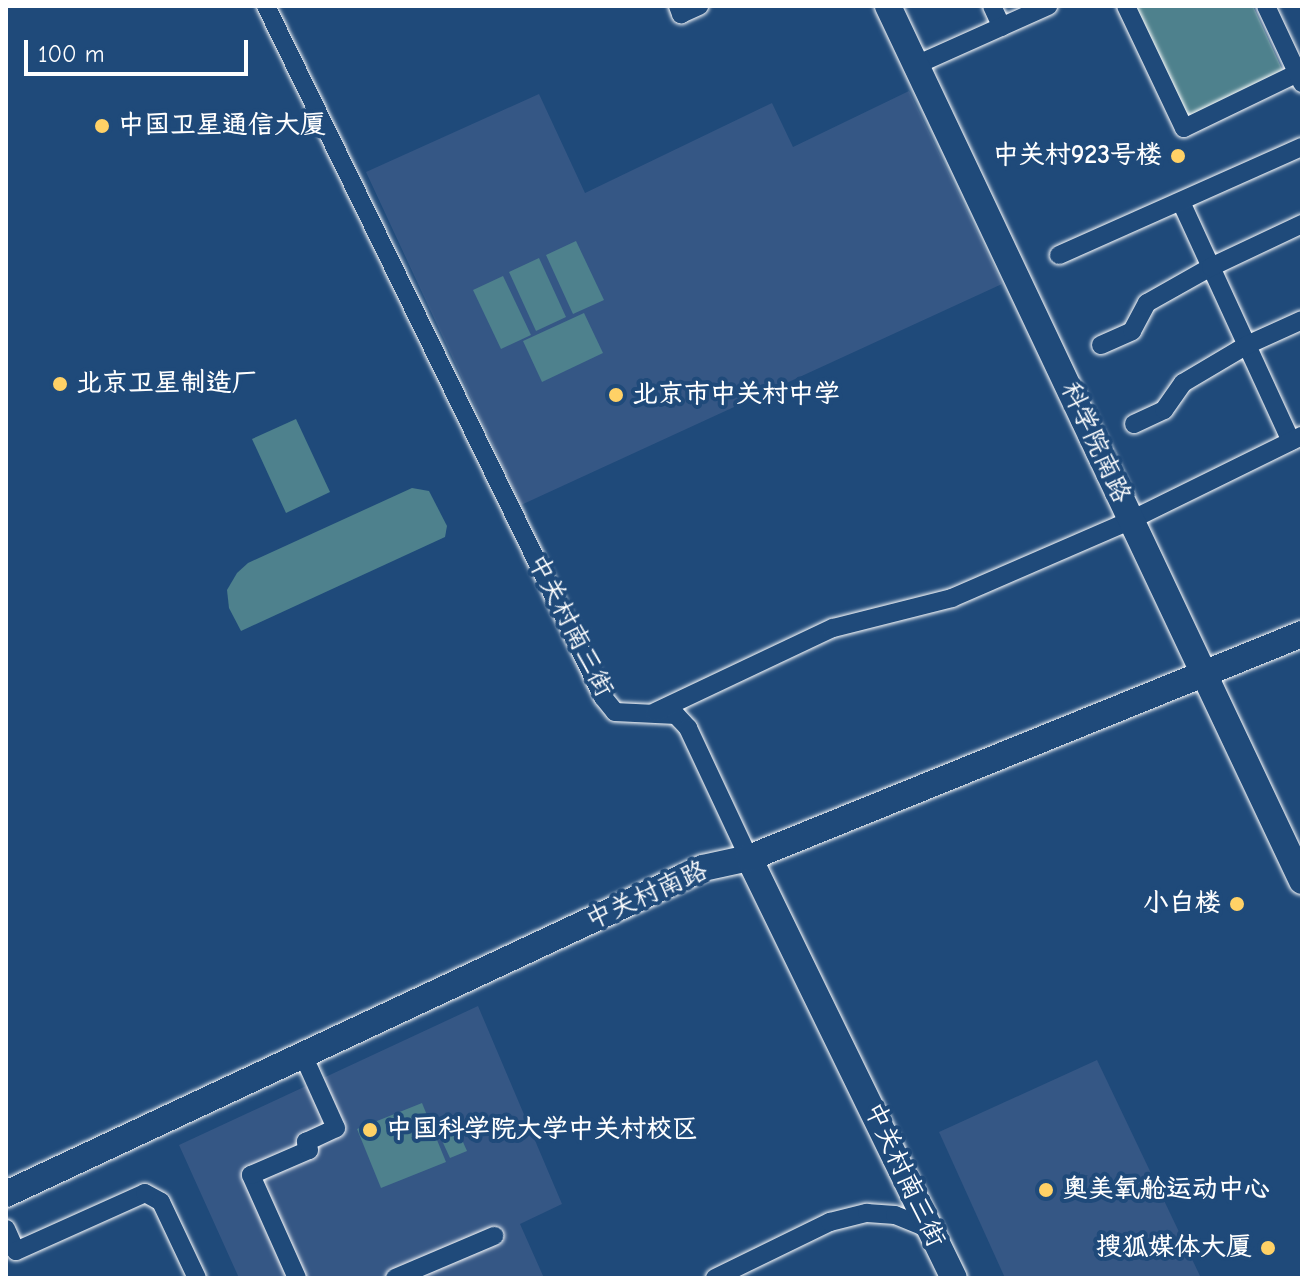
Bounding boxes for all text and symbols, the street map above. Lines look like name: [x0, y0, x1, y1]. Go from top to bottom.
scale bar: [28, 24, 252, 74]
text: 100 m: [38, 40, 105, 68]
place label: 中国卫星通信大厦: [118, 110, 326, 142]
marker: 中国卫星通信大厦: [93, 117, 111, 135]
place label: 中关村923号楼: [993, 140, 1162, 172]
marker: 中关村923号楼: [1169, 147, 1187, 165]
place label: 北京卫星制造厂: [76, 368, 258, 400]
marker: 北京卫星制造厂: [51, 375, 69, 393]
street label: 科学院南路: [1053, 377, 1137, 509]
place label: 北京市中关村中学: [632, 379, 840, 411]
marker: 北京市中关村中学: [607, 386, 625, 404]
street label: 中关村南三街: [521, 549, 619, 703]
street label: 中关村南路: [581, 855, 713, 937]
place label: 小白楼: [1143, 888, 1221, 920]
marker: 小白楼: [1228, 895, 1246, 913]
street label: 中关村南三街: [857, 1098, 951, 1252]
place label: 中国科学院大学中关村校区: [386, 1114, 698, 1146]
marker: 中国科学院大学中关村校区: [361, 1121, 379, 1139]
place label: 奥美氧舱运动中心: [1062, 1174, 1270, 1206]
marker: 奥美氧舱运动中心: [1037, 1181, 1055, 1199]
place label: 搜狐媒体大厦: [1096, 1232, 1252, 1264]
marker: 搜狐媒体大厦: [1259, 1239, 1277, 1257]

